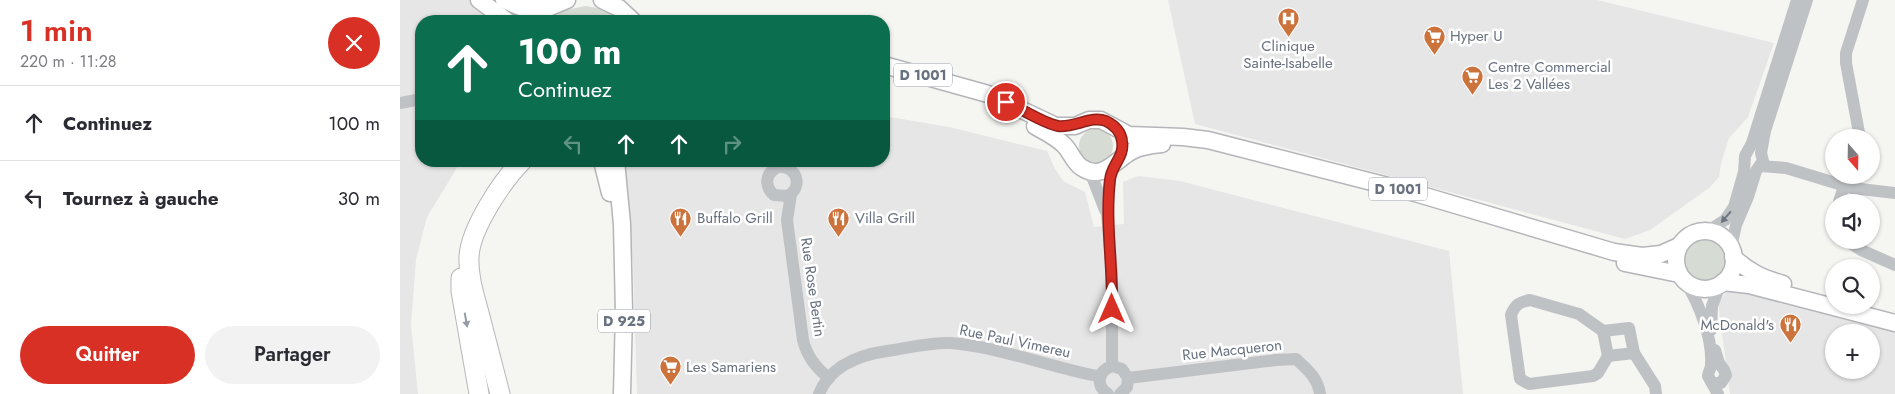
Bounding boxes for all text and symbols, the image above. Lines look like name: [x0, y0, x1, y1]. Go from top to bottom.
hospital icon: Clinique Sainte-Isabelle: [1276, 6, 1300, 37]
text: 1 min: [20, 9, 93, 52]
button: close: [328, 17, 380, 69]
supermarket icon: Hyper U: [1422, 24, 1446, 55]
place label: Hyper U: [1450, 25, 1503, 47]
text: 100 m: [518, 27, 621, 77]
icon: ahead: [435, 35, 500, 100]
place label: Clinique Sainte-Isabelle: [1243, 35, 1333, 74]
text: 220 m · 11:28: [20, 50, 117, 73]
place label: Centre Commercial Les 2 Vallées: [1488, 56, 1611, 95]
road number: D 1001: [894, 64, 952, 86]
supermarket icon: Centre Commercial Les 2 Vallées: [1460, 64, 1484, 95]
text: Continuez: [518, 73, 612, 105]
pin: [985, 81, 1027, 123]
icon: arrive: [992, 88, 1020, 116]
icon: ahead: [20, 109, 48, 137]
text: Continuez: [63, 110, 152, 137]
text: 100 m: [328, 110, 380, 137]
north arrow: [1825, 129, 1880, 184]
map controls: [1825, 129, 1880, 379]
icon: left: [559, 130, 587, 158]
icon: ahead: [612, 130, 640, 158]
icon: ahead: [665, 130, 693, 158]
icon: right: [718, 130, 746, 158]
road number: D 1001: [1369, 178, 1427, 200]
icon: left: [20, 184, 48, 212]
text: Tournez à gauche: [63, 185, 219, 212]
text: 30 m: [338, 185, 380, 212]
button: sound: [1825, 194, 1880, 249]
restaurant icon: Buffalo Grill: [669, 206, 693, 237]
restaurant icon: Villa Grill: [827, 206, 851, 237]
place label: Buffalo Grill: [697, 207, 773, 229]
place label: Villa Grill: [855, 207, 915, 229]
one-way arrow: [1721, 210, 1732, 223]
street label: Rue Rose Bertin: [795, 236, 831, 338]
button: search: [1825, 259, 1880, 314]
position arrow: [1085, 282, 1137, 334]
road number: D 925: [598, 310, 650, 332]
one-way arrow: [462, 312, 470, 328]
restaurant icon: McDonald's: [1778, 313, 1802, 344]
place label: McDonald's: [1700, 314, 1774, 336]
street label: Rue Paul Vimereu: [957, 318, 1073, 364]
button: +: [1825, 324, 1880, 379]
button: Quitter: [20, 326, 195, 384]
button: Partager: [205, 326, 380, 384]
street label: Rue Macqueron: [1181, 334, 1283, 366]
supermarket icon: Les Samariens: [658, 355, 682, 386]
place label: Les Samariens: [686, 356, 776, 378]

